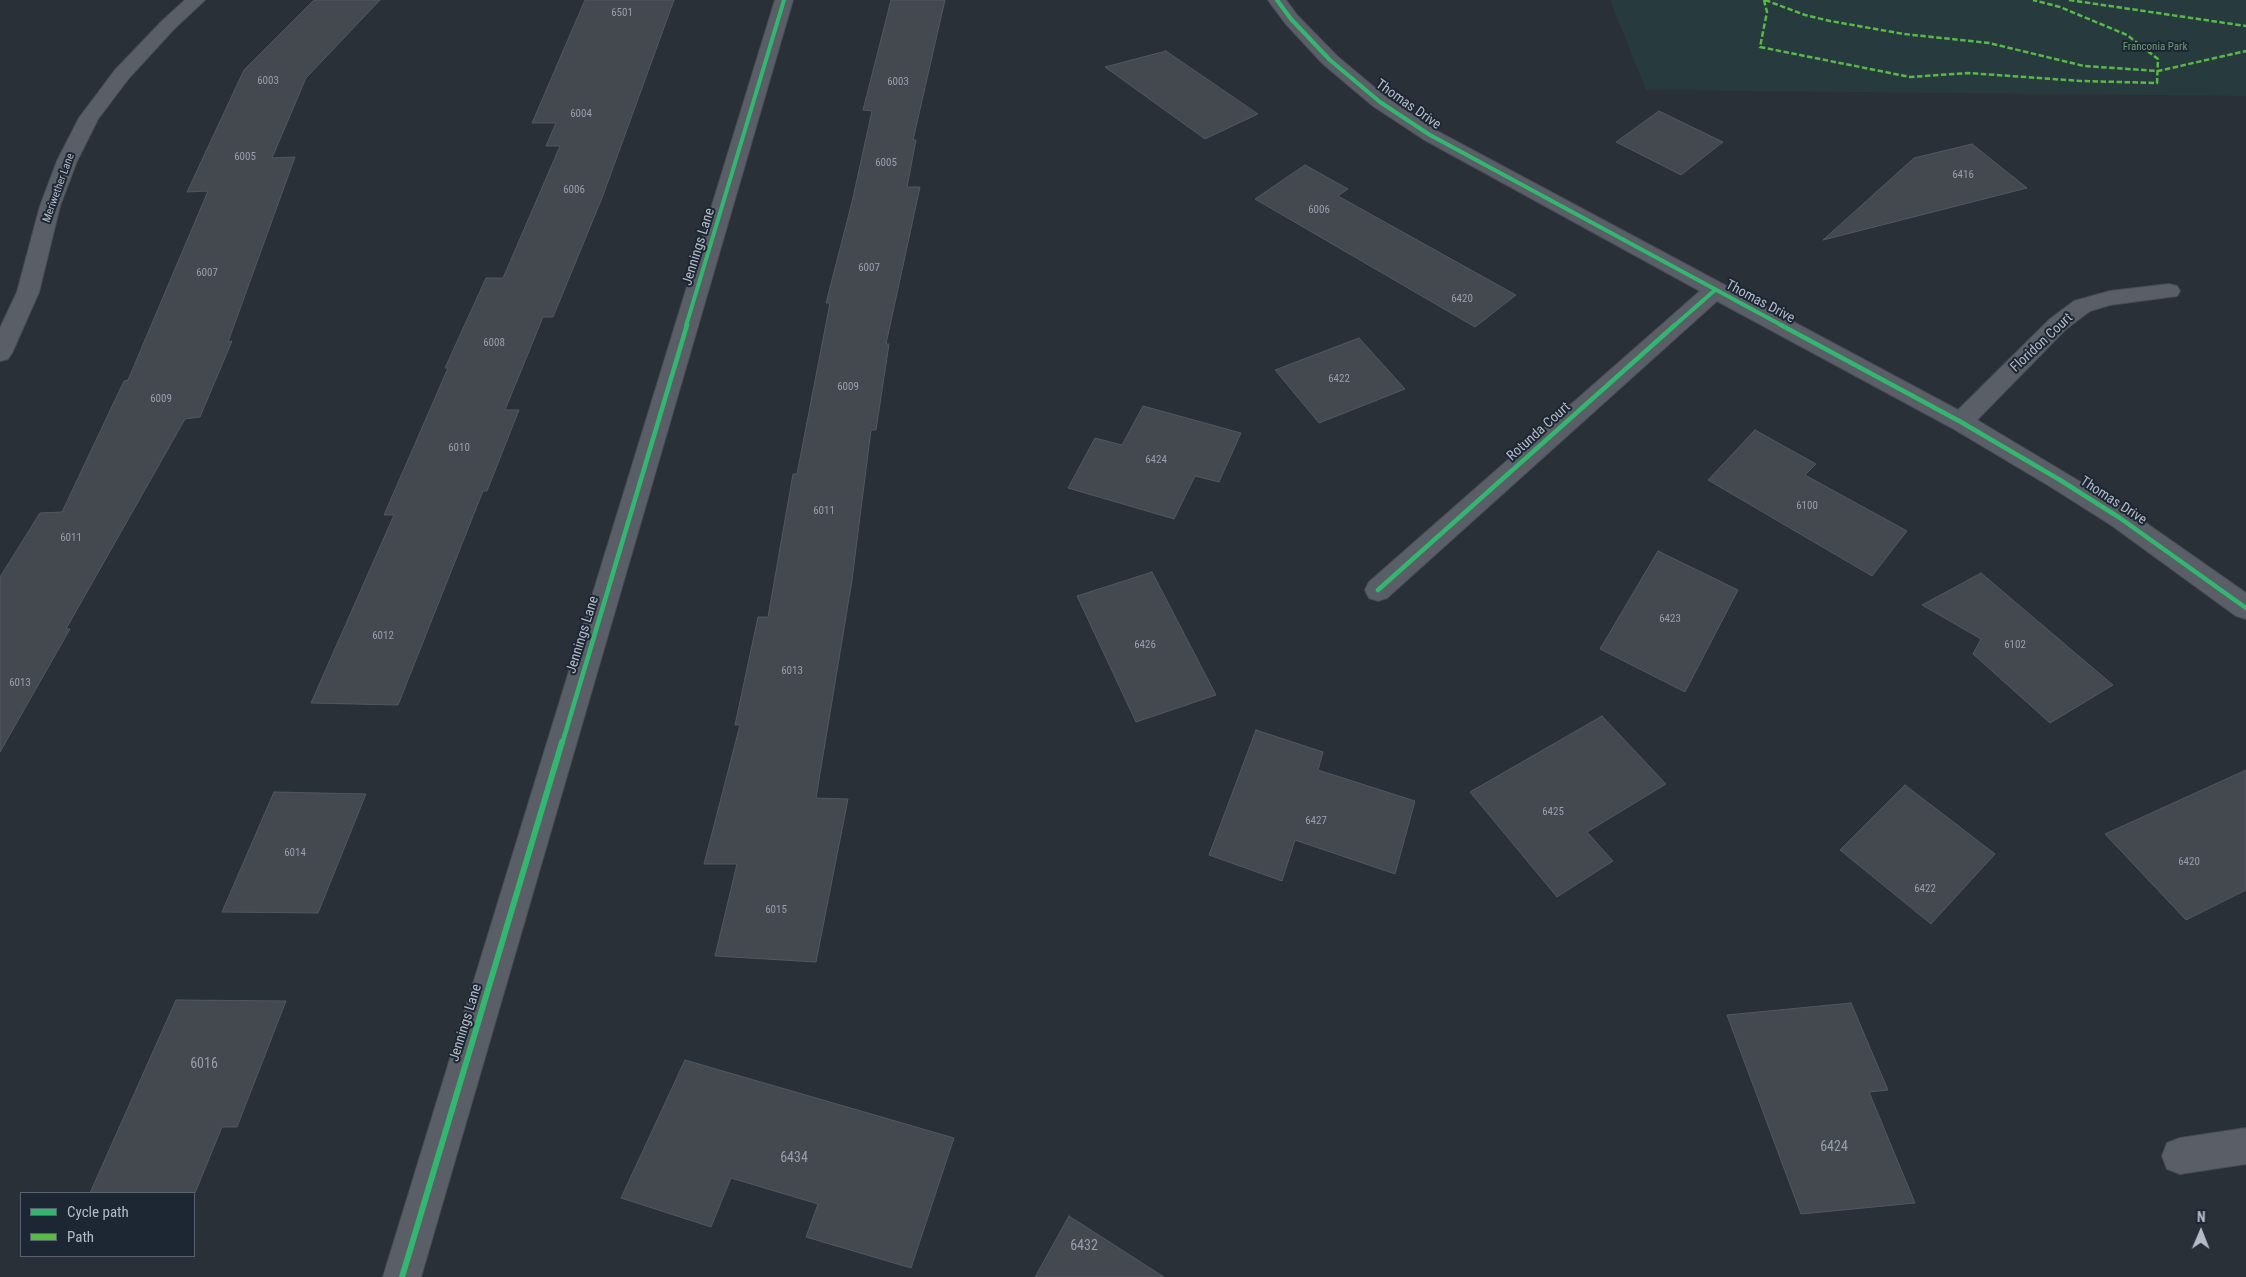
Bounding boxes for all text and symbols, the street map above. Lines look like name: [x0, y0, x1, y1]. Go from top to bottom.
house number: 6501: [611, 6, 633, 20]
park label: Franconia Park: [2123, 40, 2187, 54]
house number: 6003: [257, 74, 279, 88]
house number: 6003: [887, 75, 909, 89]
street label: Thomas Drive: [1372, 76, 1444, 134]
house number: 6004: [570, 107, 592, 121]
house number: 6005: [234, 150, 256, 164]
street label: Meriwether Lane: [40, 152, 78, 224]
house number: 6005: [875, 156, 897, 170]
house number: 6416: [1952, 168, 1974, 182]
house number: 6006: [563, 183, 585, 197]
house number: 6006: [1308, 203, 1330, 217]
street label: Jennings Lane: [679, 206, 719, 288]
house number: 6007: [858, 261, 880, 275]
house number: 6007: [196, 266, 218, 280]
street label: Thomas Drive: [1723, 277, 1797, 327]
house number: 6420: [1451, 292, 1473, 306]
street label: Floridon Court: [2007, 310, 2077, 376]
house number: 6008: [483, 336, 505, 350]
house number: 6422: [1328, 372, 1350, 386]
house number: 6009: [837, 380, 859, 394]
house number: 6009: [150, 392, 172, 406]
street label: Rotunda Court: [1504, 399, 1574, 465]
house number: 6010: [448, 441, 470, 455]
house number: 6424: [1145, 453, 1167, 467]
street label: Thomas Drive: [2077, 473, 2149, 529]
house number: 6100: [1796, 499, 1818, 513]
house number: 6011: [813, 504, 835, 518]
house number: 6011: [60, 531, 82, 545]
street label: Jennings Lane: [563, 594, 603, 676]
house number: 6423: [1659, 612, 1681, 626]
house number: 6012: [372, 629, 394, 643]
house number: 6426: [1134, 638, 1156, 652]
house number: 6102: [2004, 638, 2026, 652]
house number: 6013: [781, 664, 803, 678]
house number: 6013: [9, 676, 31, 690]
house number: 6425: [1542, 805, 1564, 819]
house number: 6427: [1305, 814, 1327, 828]
house number: 6014: [284, 846, 306, 860]
house number: 6420: [2178, 855, 2200, 869]
house number: 6422: [1914, 882, 1936, 896]
house number: 6015: [765, 903, 787, 917]
street label: Jennings Lane: [446, 982, 486, 1064]
house number: 6016: [190, 1056, 218, 1072]
house number: 6424: [1820, 1139, 1848, 1155]
house number: 6434: [780, 1150, 808, 1166]
legend: [20, 1192, 195, 1257]
text: Cycle path: [67, 1203, 129, 1221]
north arrow: [2176, 1207, 2226, 1257]
text: N: [2197, 1209, 2206, 1225]
text: Path: [67, 1228, 94, 1246]
house number: 6432: [1070, 1238, 1098, 1254]

